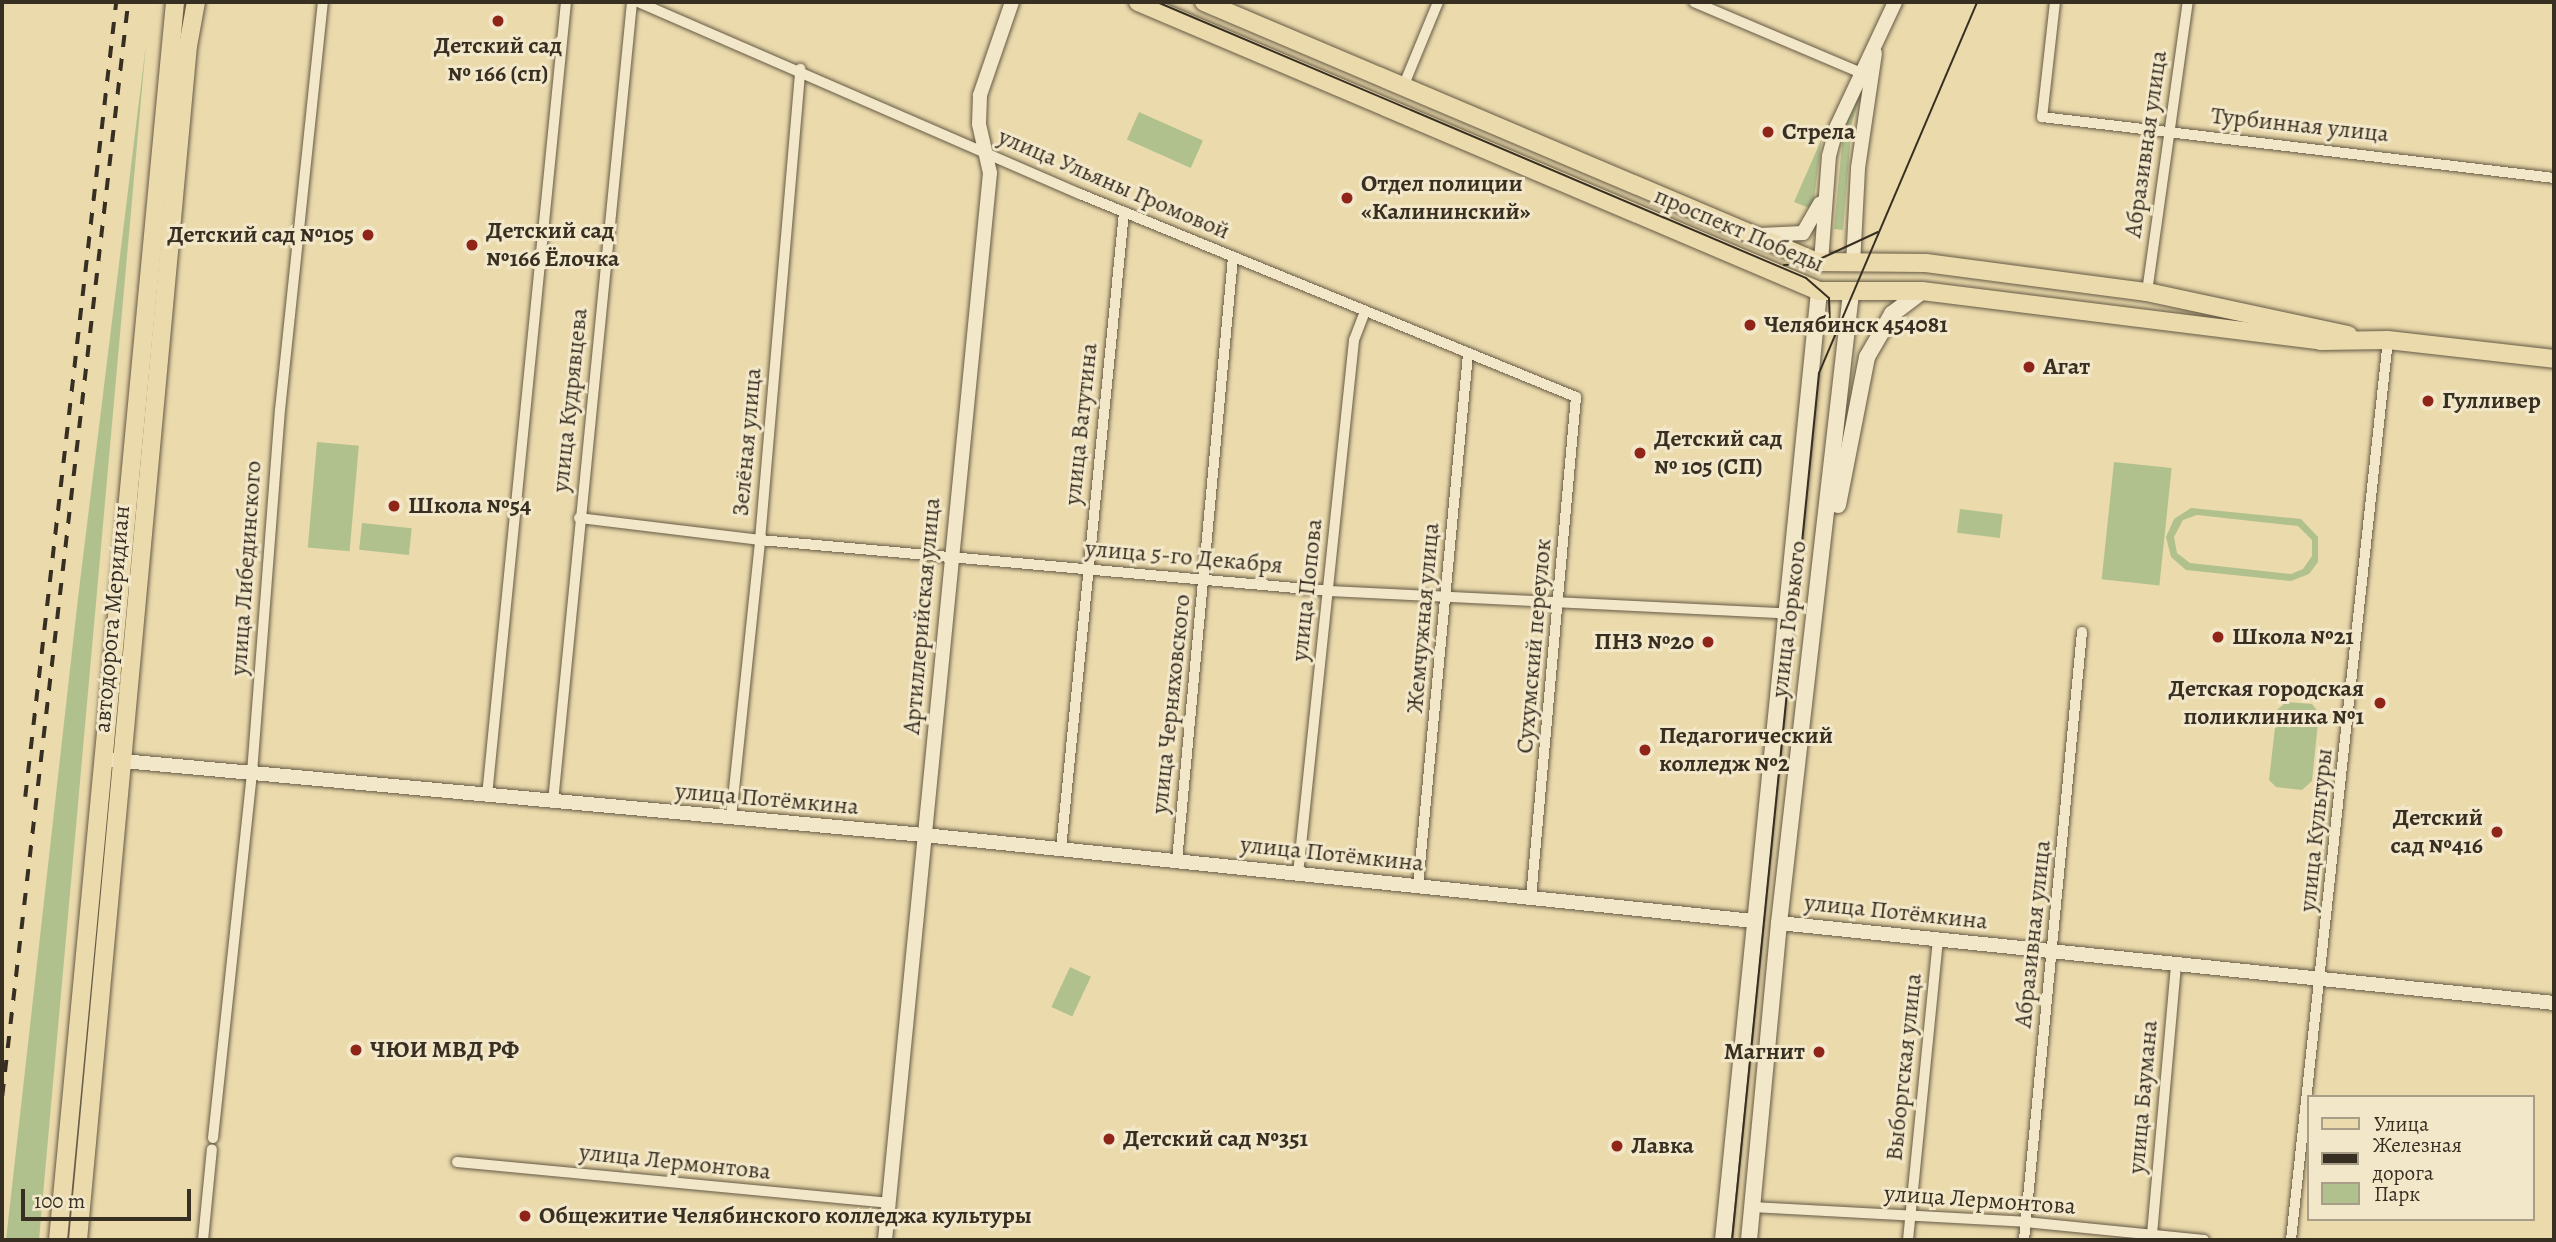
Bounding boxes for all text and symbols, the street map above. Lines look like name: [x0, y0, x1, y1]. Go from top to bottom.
marker: Детский сад № 166 (сп): [490, 13, 506, 29]
place label: Детский сад № 166 (сп): [434, 32, 562, 88]
street label: Абразивная улица: [2119, 49, 2173, 239]
street label: Турбинная улица: [2210, 101, 2390, 149]
place label: Стрела: [1782, 118, 1855, 146]
street label: улица Ульяны Громовой: [994, 122, 1234, 246]
marker: Стрела: [1760, 124, 1776, 140]
place label: Отдел полиции «Калининский»: [1361, 170, 1531, 226]
street label: проспект Победы: [1650, 181, 1828, 279]
marker: Отдел полиции «Калининский»: [1339, 190, 1355, 206]
place label: Детский сад №166 Ёлочка: [486, 217, 619, 273]
place label: Детский сад №105: [167, 221, 354, 249]
marker: Детский сад №105: [360, 227, 376, 243]
marker: Детский сад №166 Ёлочка: [464, 237, 480, 253]
street label: улица Кудрявцева: [546, 306, 594, 494]
place label: Челябинск 454081: [1764, 311, 1948, 339]
marker: Челябинск 454081: [1742, 317, 1758, 333]
street label: улица Ватутина: [1058, 342, 1104, 506]
place label: Агат: [2043, 353, 2090, 381]
marker: Агат: [2021, 359, 2037, 375]
street label: Зелёная улица: [726, 367, 768, 517]
place label: Гулливер: [2442, 387, 2541, 415]
marker: Гулливер: [2420, 393, 2436, 409]
place label: Детский сад № 105 (СП): [1654, 425, 1782, 481]
marker: Детский сад № 105 (СП): [1632, 445, 1648, 461]
street label: улица Либединского: [224, 460, 268, 676]
place label: Школа №54: [408, 492, 531, 520]
street label: Артиллерийская улица: [897, 496, 947, 736]
marker: Школа №54: [386, 498, 402, 514]
street label: автодорога Меридиан: [88, 504, 136, 734]
street label: улица Попова: [1285, 517, 1329, 663]
street label: Жемчужная улица: [1400, 521, 1446, 715]
street label: улица 5-го Декабря: [1084, 534, 1284, 580]
street label: Сухумский переулок: [1510, 537, 1558, 755]
street label: улица Горького: [1765, 539, 1813, 699]
street label: улица Черняховского: [1145, 593, 1197, 815]
place label: Школа №21: [2232, 623, 2354, 651]
place label: ПНЗ №20: [1594, 628, 1694, 656]
marker: Школа №21: [2210, 629, 2226, 645]
marker: ПНЗ №20: [1700, 634, 1716, 650]
place label: Детская городская поликлиника №1: [2169, 675, 2364, 731]
marker: Детская городская поликлиника №1: [2370, 693, 2390, 713]
place label: Педагогический колледж №2: [1659, 722, 1833, 778]
marker: Педагогический колледж №2: [1637, 742, 1653, 758]
street label: улица Культуры: [2293, 747, 2339, 913]
street label: улица Потёмкина: [674, 777, 860, 821]
place label: Детский сад №416: [2390, 804, 2483, 860]
marker: Детский сад №416: [2489, 824, 2505, 840]
street label: улица Потёмкина: [1239, 830, 1425, 878]
street label: Абразивная улица: [2009, 839, 2057, 1029]
street label: улица Потёмкина: [1803, 888, 1989, 936]
street label: Выборгская улица: [1880, 972, 1928, 1162]
street label: улица Баумана: [2122, 1019, 2164, 1175]
place label: ЧЮИ МВД РФ: [370, 1036, 519, 1064]
place label: Магнит: [1724, 1038, 1805, 1066]
marker: ЧЮИ МВД РФ: [348, 1042, 364, 1058]
marker: Магнит: [1811, 1044, 1827, 1060]
legend: [2308, 1095, 2535, 1221]
text: Улица: [2374, 1110, 2429, 1138]
place label: Детский сад №351: [1123, 1125, 1308, 1153]
marker: Детский сад №351: [1101, 1131, 1117, 1147]
text: Железная дорога: [2373, 1131, 2462, 1187]
place label: Лавка: [1631, 1132, 1694, 1160]
street label: улица Лермонтова: [578, 1138, 772, 1186]
marker: Лавка: [1609, 1138, 1625, 1154]
scale bar: [24, 1176, 194, 1220]
street label: улица Лермонтова: [1883, 1179, 2077, 1221]
text: Парк: [2374, 1180, 2420, 1208]
text: 100 m: [34, 1187, 85, 1215]
place label: Общежитие Челябинского колледжа культуры: [539, 1202, 1032, 1230]
marker: Общежитие Челябинского колледжа культуры: [517, 1208, 533, 1224]

